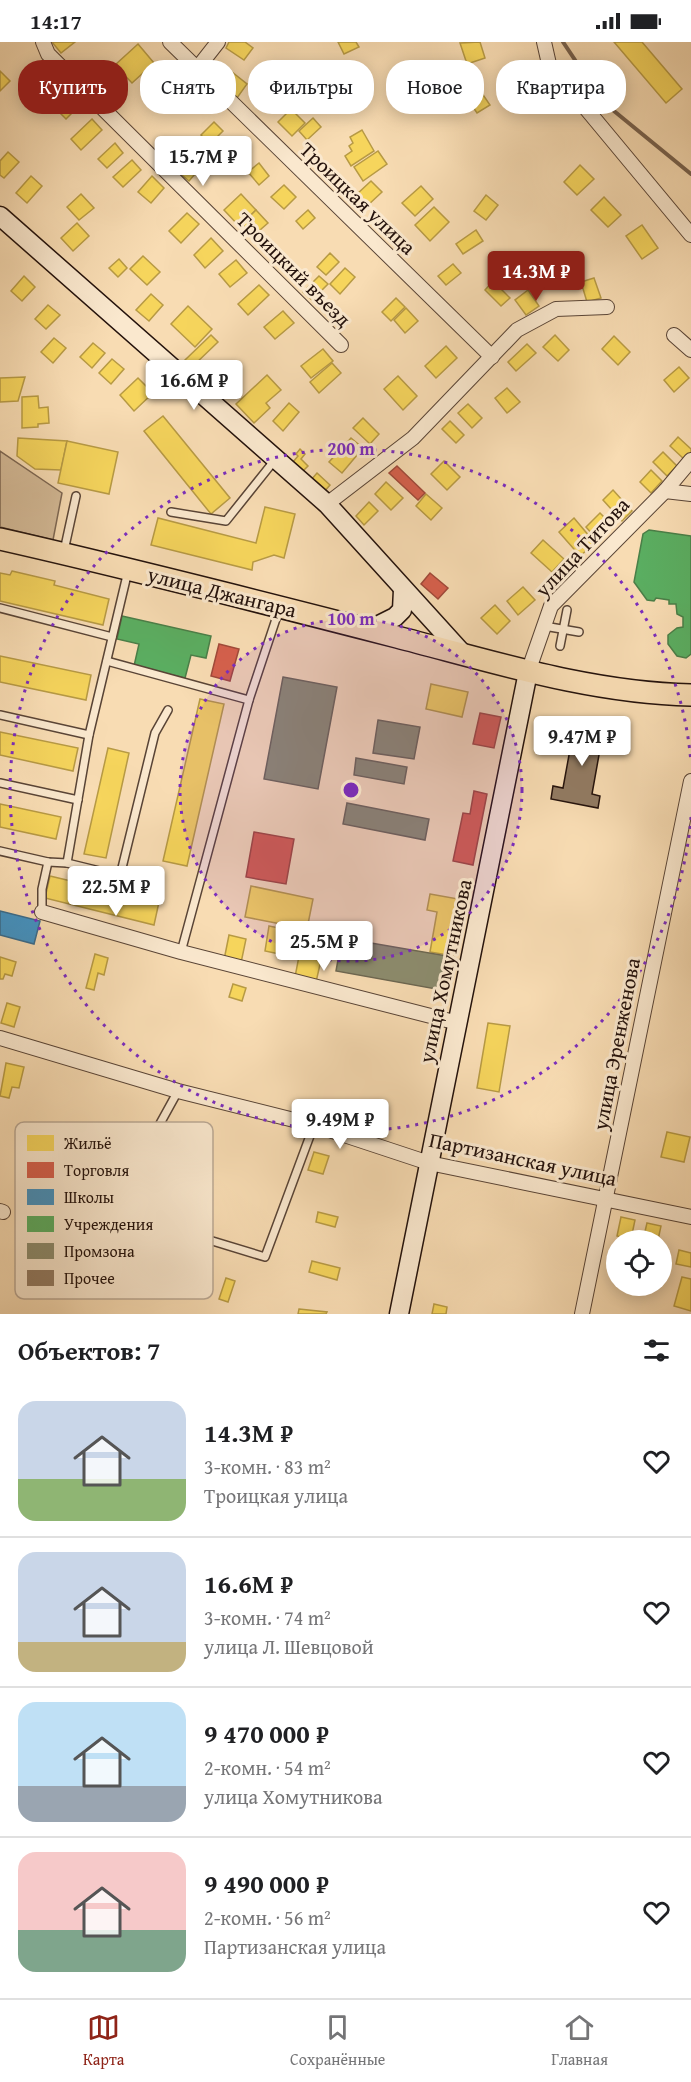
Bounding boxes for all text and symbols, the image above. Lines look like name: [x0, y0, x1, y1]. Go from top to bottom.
text: 14:17: [30, 5, 82, 37]
chip: Купить: [18, 60, 128, 114]
chip: Снять: [140, 60, 236, 114]
chip: Фильтры: [248, 60, 374, 114]
chip: Новое: [386, 60, 484, 114]
chip: Квартира: [496, 60, 626, 114]
street label: Троицкая улица: [293, 134, 423, 262]
pin: 15.7M ₽: [148, 136, 258, 187]
text: 15.7M ₽: [169, 141, 237, 170]
street label: Троицкий въезд: [229, 204, 359, 334]
pin: 14.3M ₽: [481, 251, 591, 302]
text: 14.3M ₽: [502, 256, 570, 285]
pin: 16.6M ₽: [139, 360, 249, 411]
text: 16.6M ₽: [160, 365, 228, 394]
text: 200 m: [327, 435, 375, 462]
street label: улица Титова: [527, 490, 637, 605]
street label: улица Джангара: [143, 558, 300, 625]
text: 100 m: [327, 605, 375, 632]
pin: 9.47M ₽: [527, 716, 637, 767]
text: 9.47M ₽: [548, 721, 616, 750]
centre of rings: [341, 780, 361, 800]
pin: 22.5M ₽: [61, 866, 171, 917]
text: 22.5M ₽: [82, 871, 150, 900]
street label: улица Хомутникова: [410, 876, 480, 1067]
pin: 25.5M ₽: [269, 921, 379, 972]
text: 25.5M ₽: [290, 926, 358, 955]
street label: улица Эренженова: [584, 955, 648, 1134]
pin: 9.49M ₽: [285, 1099, 395, 1150]
text: 9.49M ₽: [306, 1104, 374, 1133]
legend: [15, 1122, 213, 1299]
street label: Партизанская улица: [426, 1124, 620, 1194]
text: Жильё: [63, 1131, 112, 1155]
text: Торговля: [64, 1158, 129, 1182]
text: Школы: [64, 1185, 114, 1209]
text: Учреждения: [64, 1212, 153, 1236]
map controls: [606, 1230, 672, 1296]
button: locate: [606, 1230, 672, 1296]
text: Промзона: [64, 1239, 135, 1263]
text: Прочее: [64, 1266, 115, 1290]
text: Объектов: 7: [18, 1331, 161, 1370]
icon: filters: [640, 1334, 673, 1367]
text: 14.3M ₽: [204, 1413, 293, 1452]
icon: home: [66, 1425, 138, 1497]
icon: heart: [640, 1445, 673, 1478]
text: 3-комн. · 83 m²: [204, 1452, 331, 1481]
text: Троицкая улица: [204, 1481, 348, 1510]
text: 16.6M ₽: [204, 1564, 293, 1603]
icon: home: [66, 1576, 138, 1648]
icon: heart: [640, 1596, 673, 1629]
text: 3-комн. · 74 m²: [204, 1603, 331, 1632]
text: улица Л. Шевцовой: [204, 1632, 374, 1661]
text: 9 470 000 ₽: [204, 1714, 329, 1753]
icon: home: [66, 1726, 138, 1798]
icon: heart: [640, 1746, 673, 1779]
text: 2-комн. · 54 m²: [204, 1753, 331, 1782]
text: улица Хомутникова: [204, 1782, 383, 1811]
text: 9 490 000 ₽: [204, 1864, 329, 1903]
icon: home: [66, 1876, 138, 1948]
icon: heart: [640, 1896, 673, 1929]
text: 2-комн. · 56 m²: [204, 1903, 331, 1932]
text: Партизанская улица: [204, 1932, 386, 1961]
tab: Карта: [83, 2011, 124, 2071]
tab: Сохранённые: [290, 2011, 385, 2071]
tab: Главная: [551, 2011, 608, 2071]

